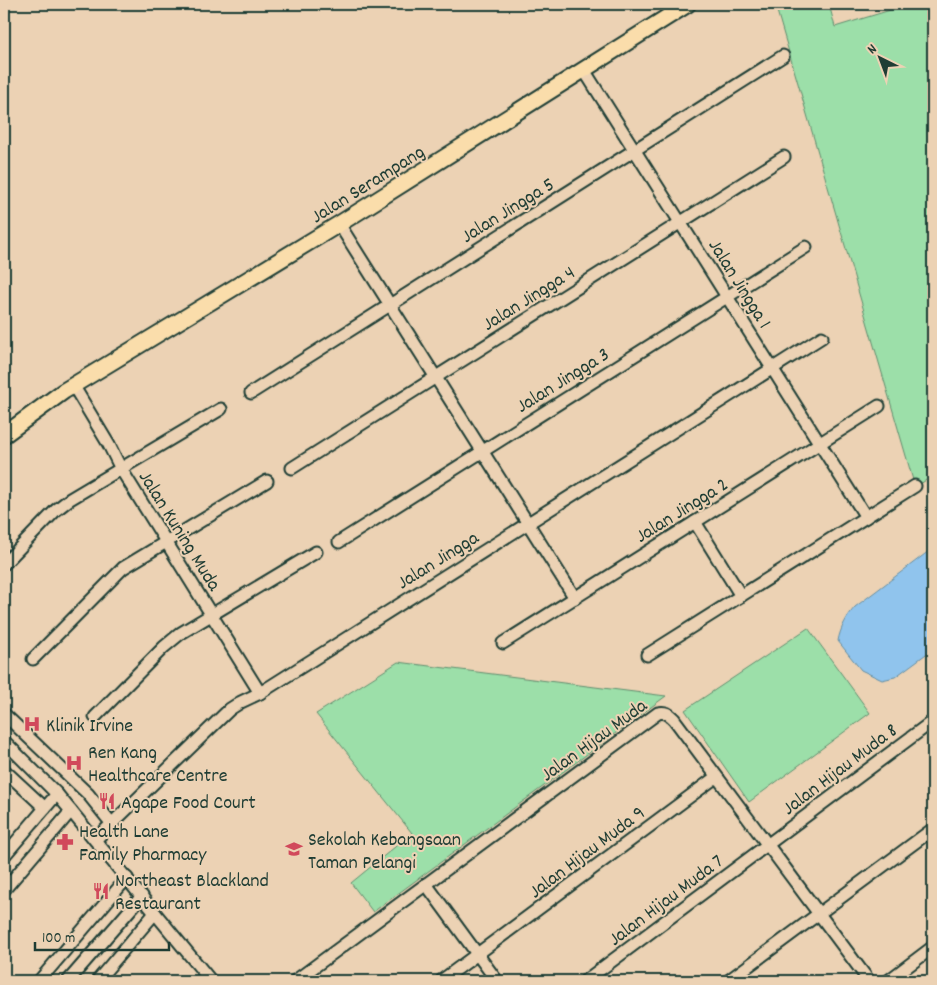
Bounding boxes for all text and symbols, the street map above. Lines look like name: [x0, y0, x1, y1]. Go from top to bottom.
north arrow: [854, 32, 904, 82]
text: N: [863, 40, 882, 60]
street label: Jalan Serampang: [306, 139, 431, 232]
street label: Jalan Jingga 5: [456, 172, 561, 251]
street label: Jalan Jingga 1: [700, 234, 777, 335]
street label: Jalan Jingga 4: [478, 260, 581, 339]
street label: Jalan Jingga 3: [512, 342, 616, 421]
street label: Jalan Kuning Muda: [130, 466, 227, 598]
street label: Jalan Jingga 2: [631, 472, 735, 551]
street label: Jalan Jingga: [392, 525, 485, 598]
street label: Jalan Hijau Muda: [536, 693, 654, 790]
place label: Klinik Irvine: [46, 713, 133, 741]
hospital icon: Klinik Irvine: [22, 714, 42, 734]
street label: Jalan Hijau Muda 8: [777, 718, 904, 823]
place label: Ren Kang Healthcare Centre: [88, 740, 228, 791]
hospital icon: Ren Kang Healthcare Centre: [64, 753, 84, 773]
place label: Agape Food Court: [121, 790, 256, 818]
restaurant icon: Agape Food Court: [97, 791, 117, 811]
street label: Jalan Hijau Muda 9: [524, 800, 652, 906]
place label: Health Lane Family Pharmacy: [79, 819, 207, 870]
place label: Sekolah Kebangsaan Taman Pelangi: [308, 827, 461, 878]
pharmacy icon: Health Lane Family Pharmacy: [55, 832, 75, 852]
school or university icon: Sekolah Kebangsaan Taman Pelangi: [284, 839, 304, 859]
street label: Jalan Hijau Muda 7: [603, 849, 730, 954]
place label: Northeast Blackland Restaurant: [115, 868, 269, 919]
restaurant icon: Northeast Blackland Restaurant: [91, 881, 111, 901]
scale bar: [35, 920, 169, 952]
text: 100 m: [42, 928, 75, 950]

